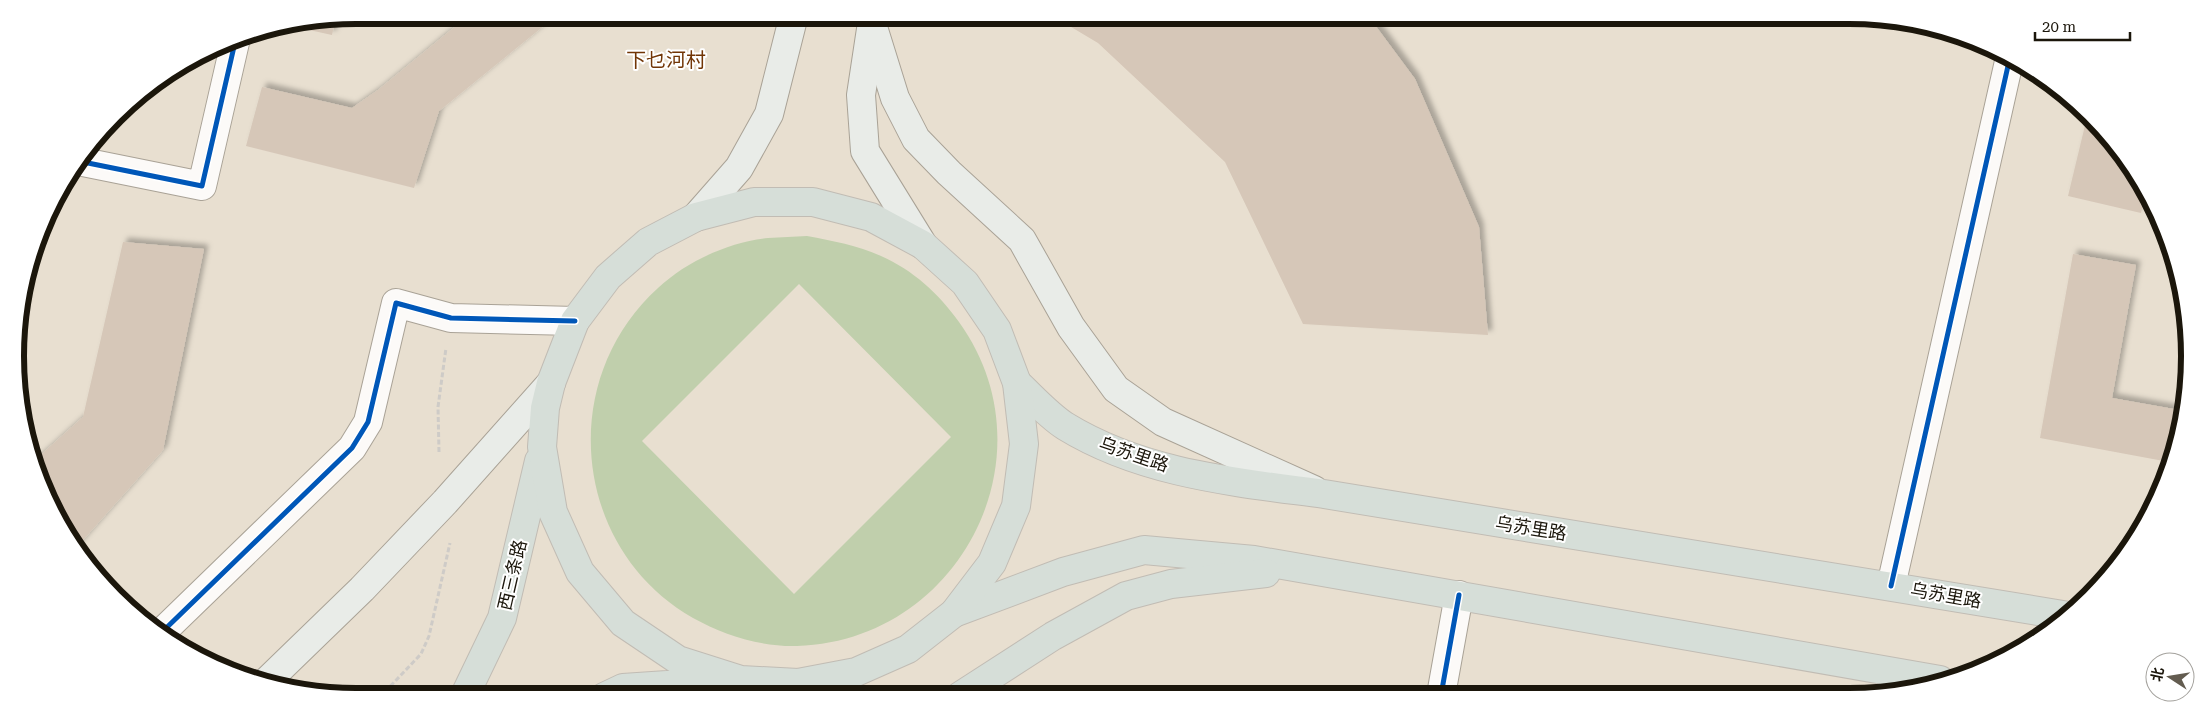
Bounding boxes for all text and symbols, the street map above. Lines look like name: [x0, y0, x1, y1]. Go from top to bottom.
scale bar: [2035, 10, 2130, 42]
text: 20 m: [2042, 18, 2077, 36]
district label: 下乜河村: [626, 48, 706, 72]
street label: 乌苏里路: [1097, 432, 1171, 476]
street label: 乌苏里路: [1494, 512, 1568, 544]
street label: 西三条路: [494, 538, 530, 612]
street label: 乌苏里路: [1909, 578, 1983, 612]
north arrow: [2145, 652, 2195, 702]
text: 北: [2148, 666, 2167, 683]

